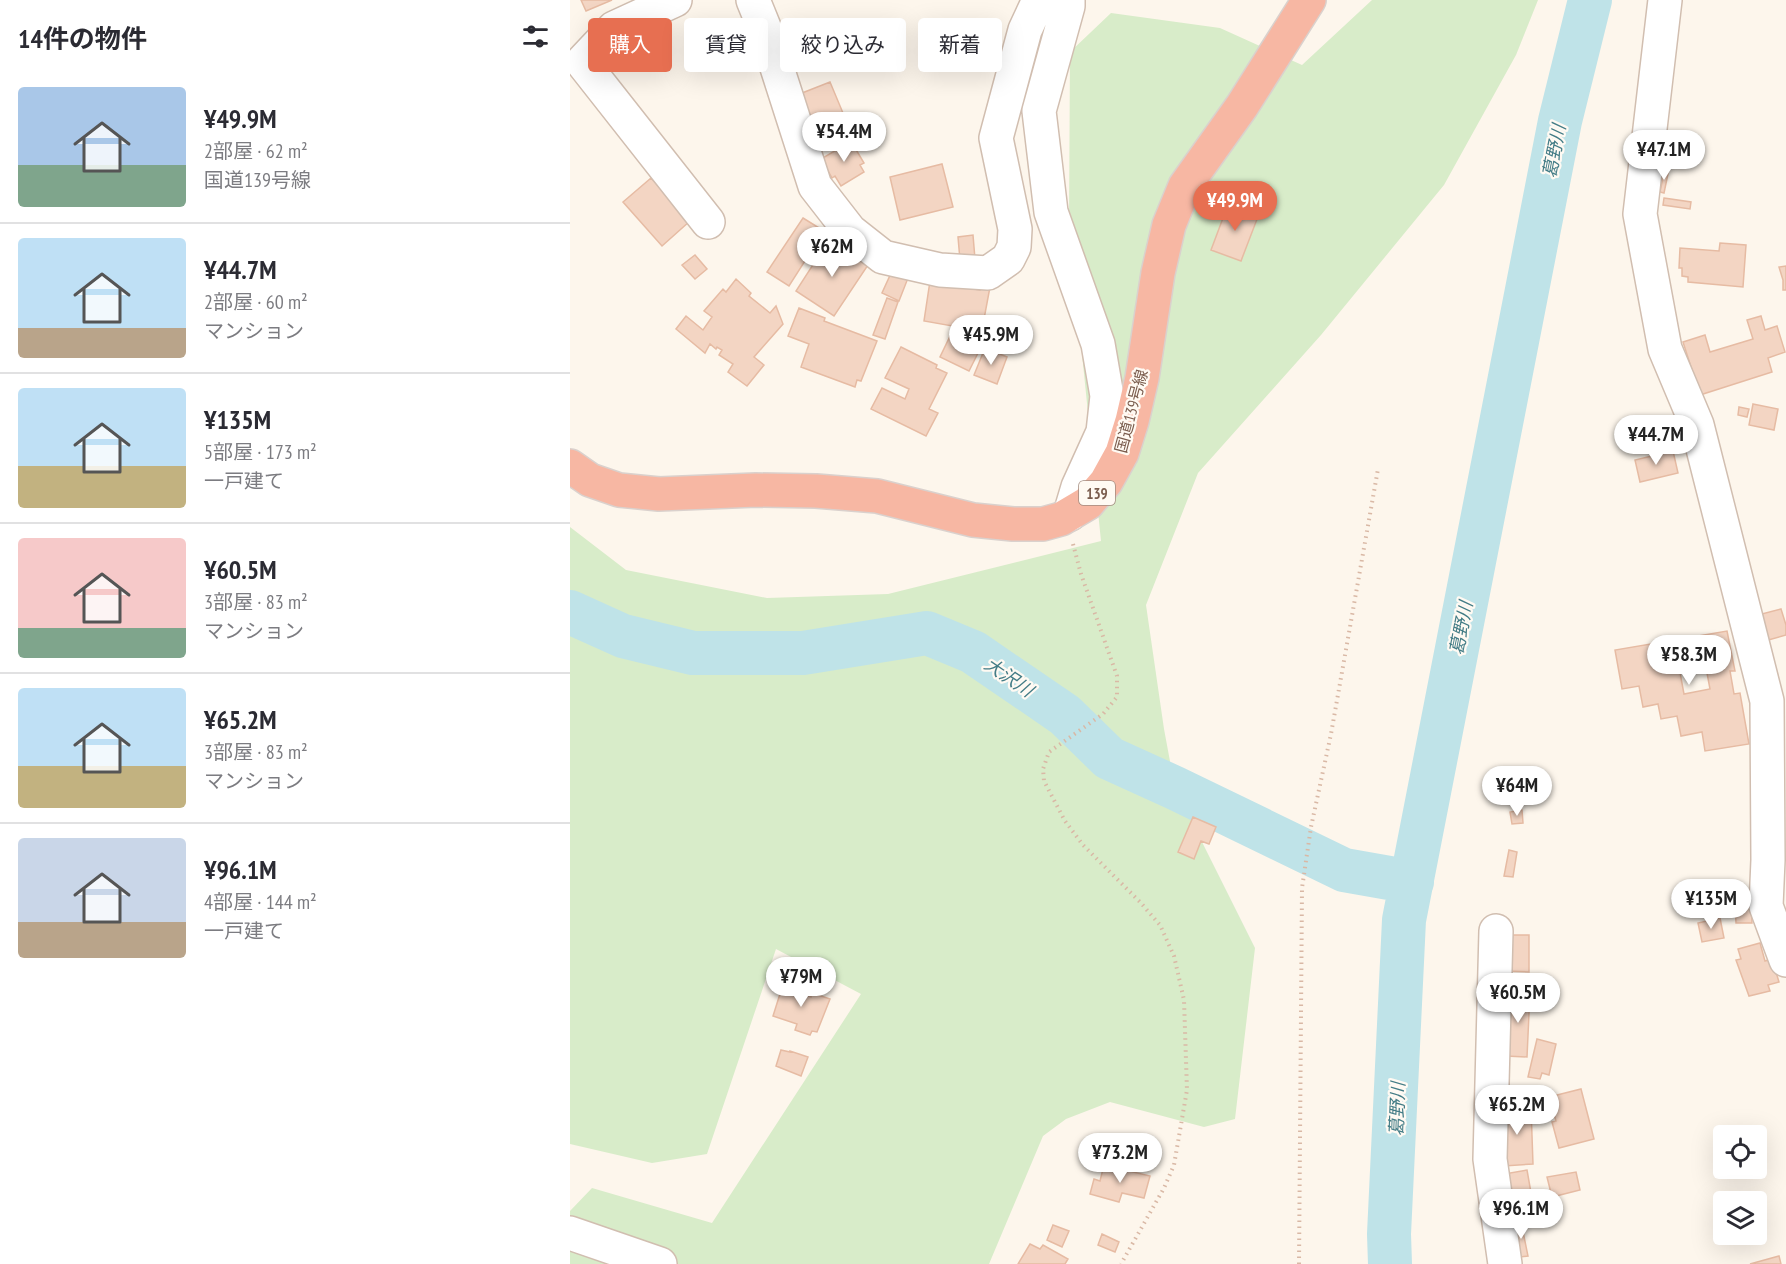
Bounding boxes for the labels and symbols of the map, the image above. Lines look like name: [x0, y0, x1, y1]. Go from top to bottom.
pin: ¥54.4M: [795, 112, 893, 163]
water label: 葛野川: [1538, 120, 1571, 180]
pin: ¥47.1M: [1615, 130, 1713, 181]
pin: ¥49.9M: [1186, 181, 1284, 232]
pin: ¥62M: [796, 227, 868, 278]
pin: ¥45.9M: [942, 315, 1040, 366]
street label: 国道139号線: [1110, 367, 1152, 455]
pin: ¥44.7M: [1607, 415, 1705, 466]
road number: 139: [1079, 481, 1115, 505]
water label: 葛野川: [1445, 597, 1478, 657]
pin: ¥58.3M: [1640, 635, 1738, 686]
water label: 大沢川: [980, 652, 1039, 703]
pin: ¥64M: [1481, 766, 1553, 817]
pin: ¥135M: [1669, 879, 1753, 930]
pin: ¥79M: [765, 957, 837, 1008]
pin: ¥60.5M: [1469, 973, 1567, 1024]
water label: 葛野川: [1385, 1080, 1410, 1136]
pin: ¥65.2M: [1468, 1085, 1566, 1136]
pin: ¥73.2M: [1071, 1133, 1169, 1184]
pin: ¥96.1M: [1472, 1189, 1570, 1240]

